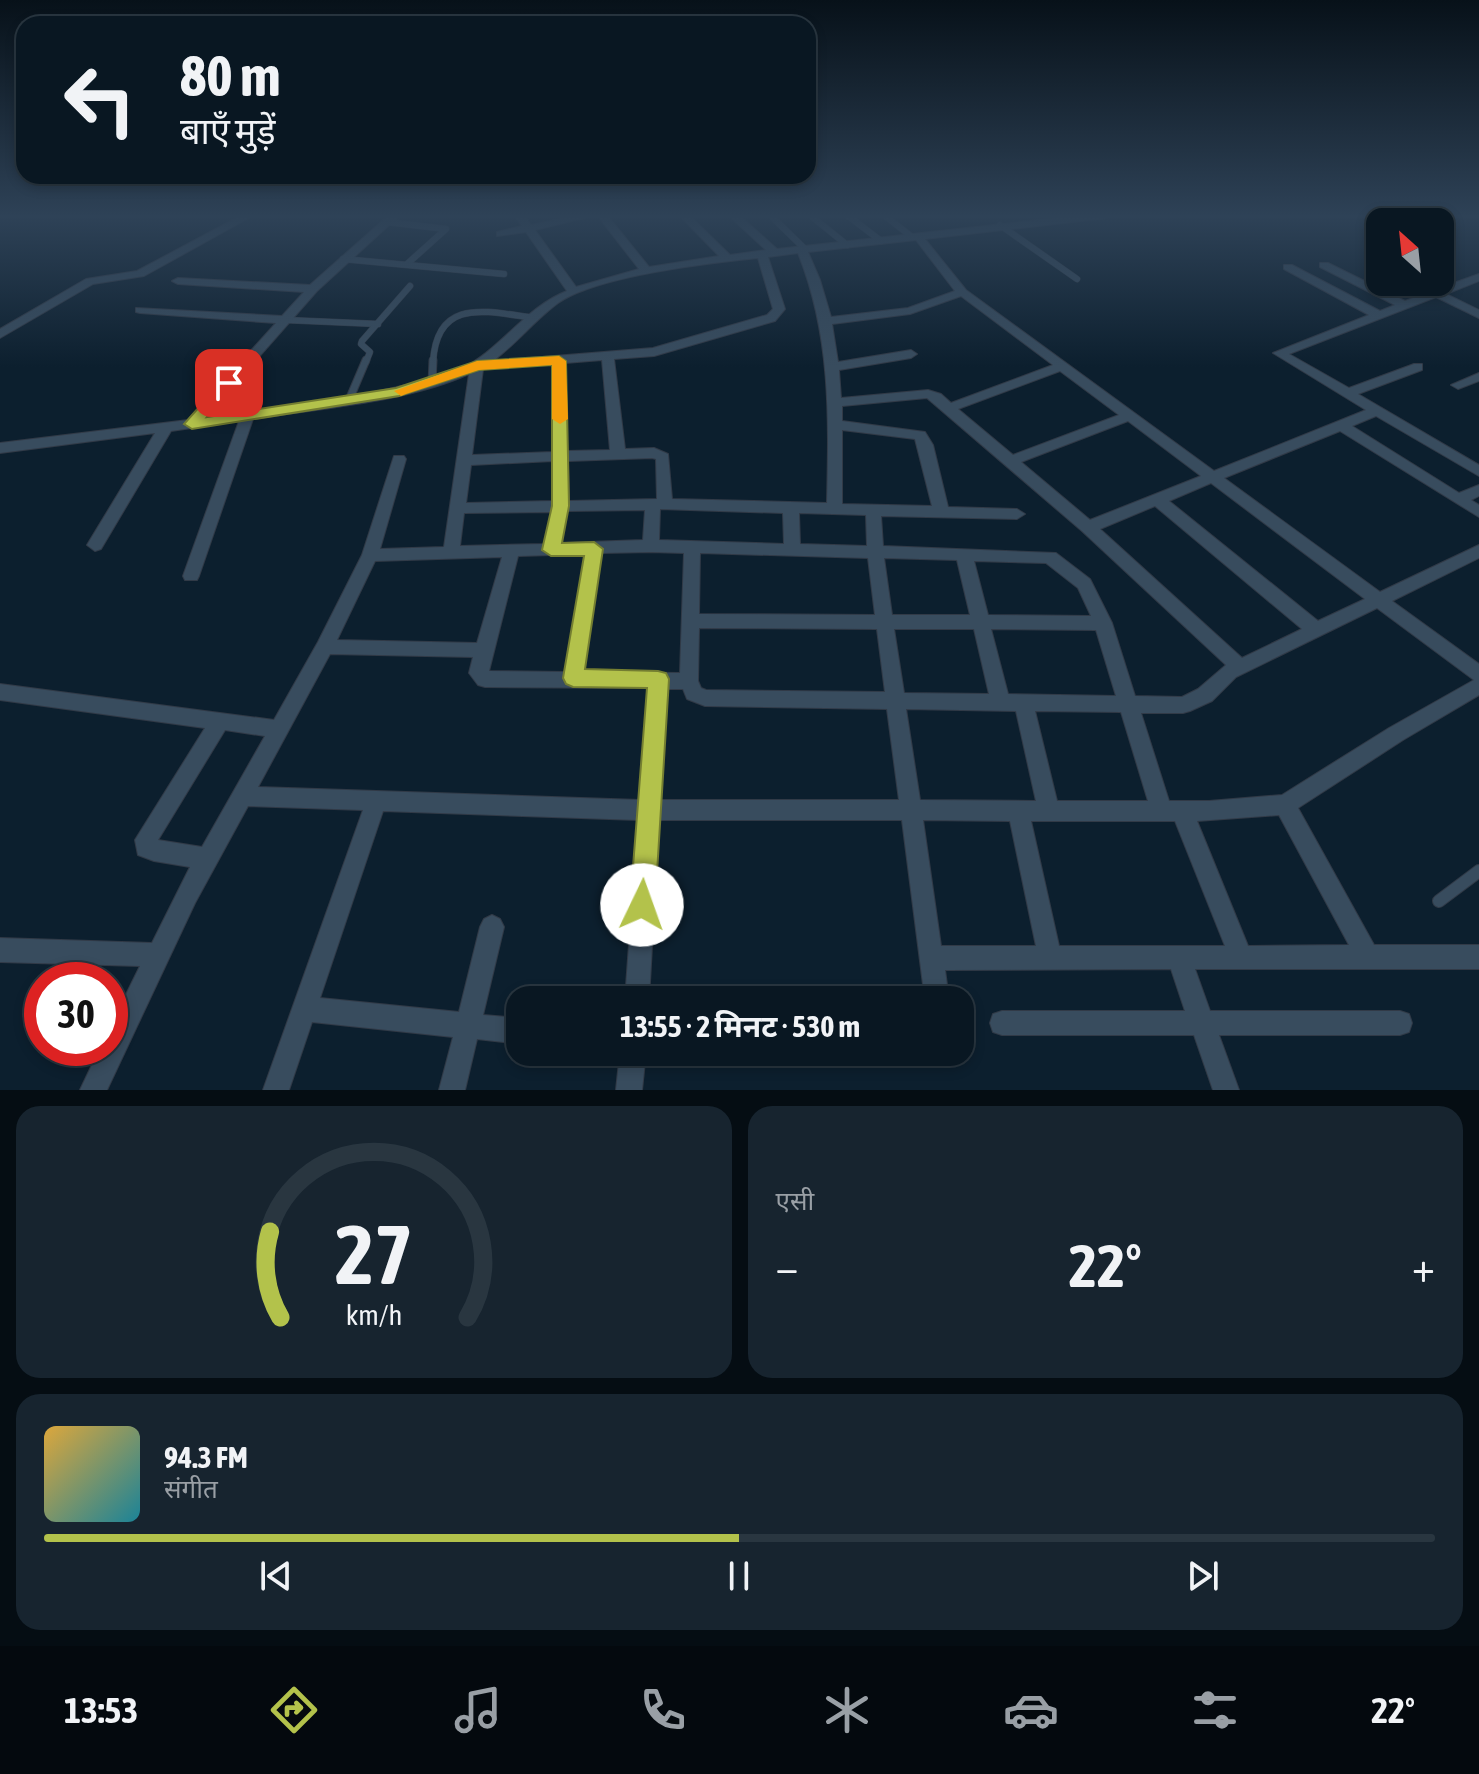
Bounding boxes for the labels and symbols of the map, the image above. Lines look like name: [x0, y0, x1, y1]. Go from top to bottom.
north arrow: [1366, 208, 1454, 296]
pin: [195, 349, 263, 417]
position arrow: [600, 863, 684, 947]
speed limit sign: 30: [24, 962, 128, 1066]

